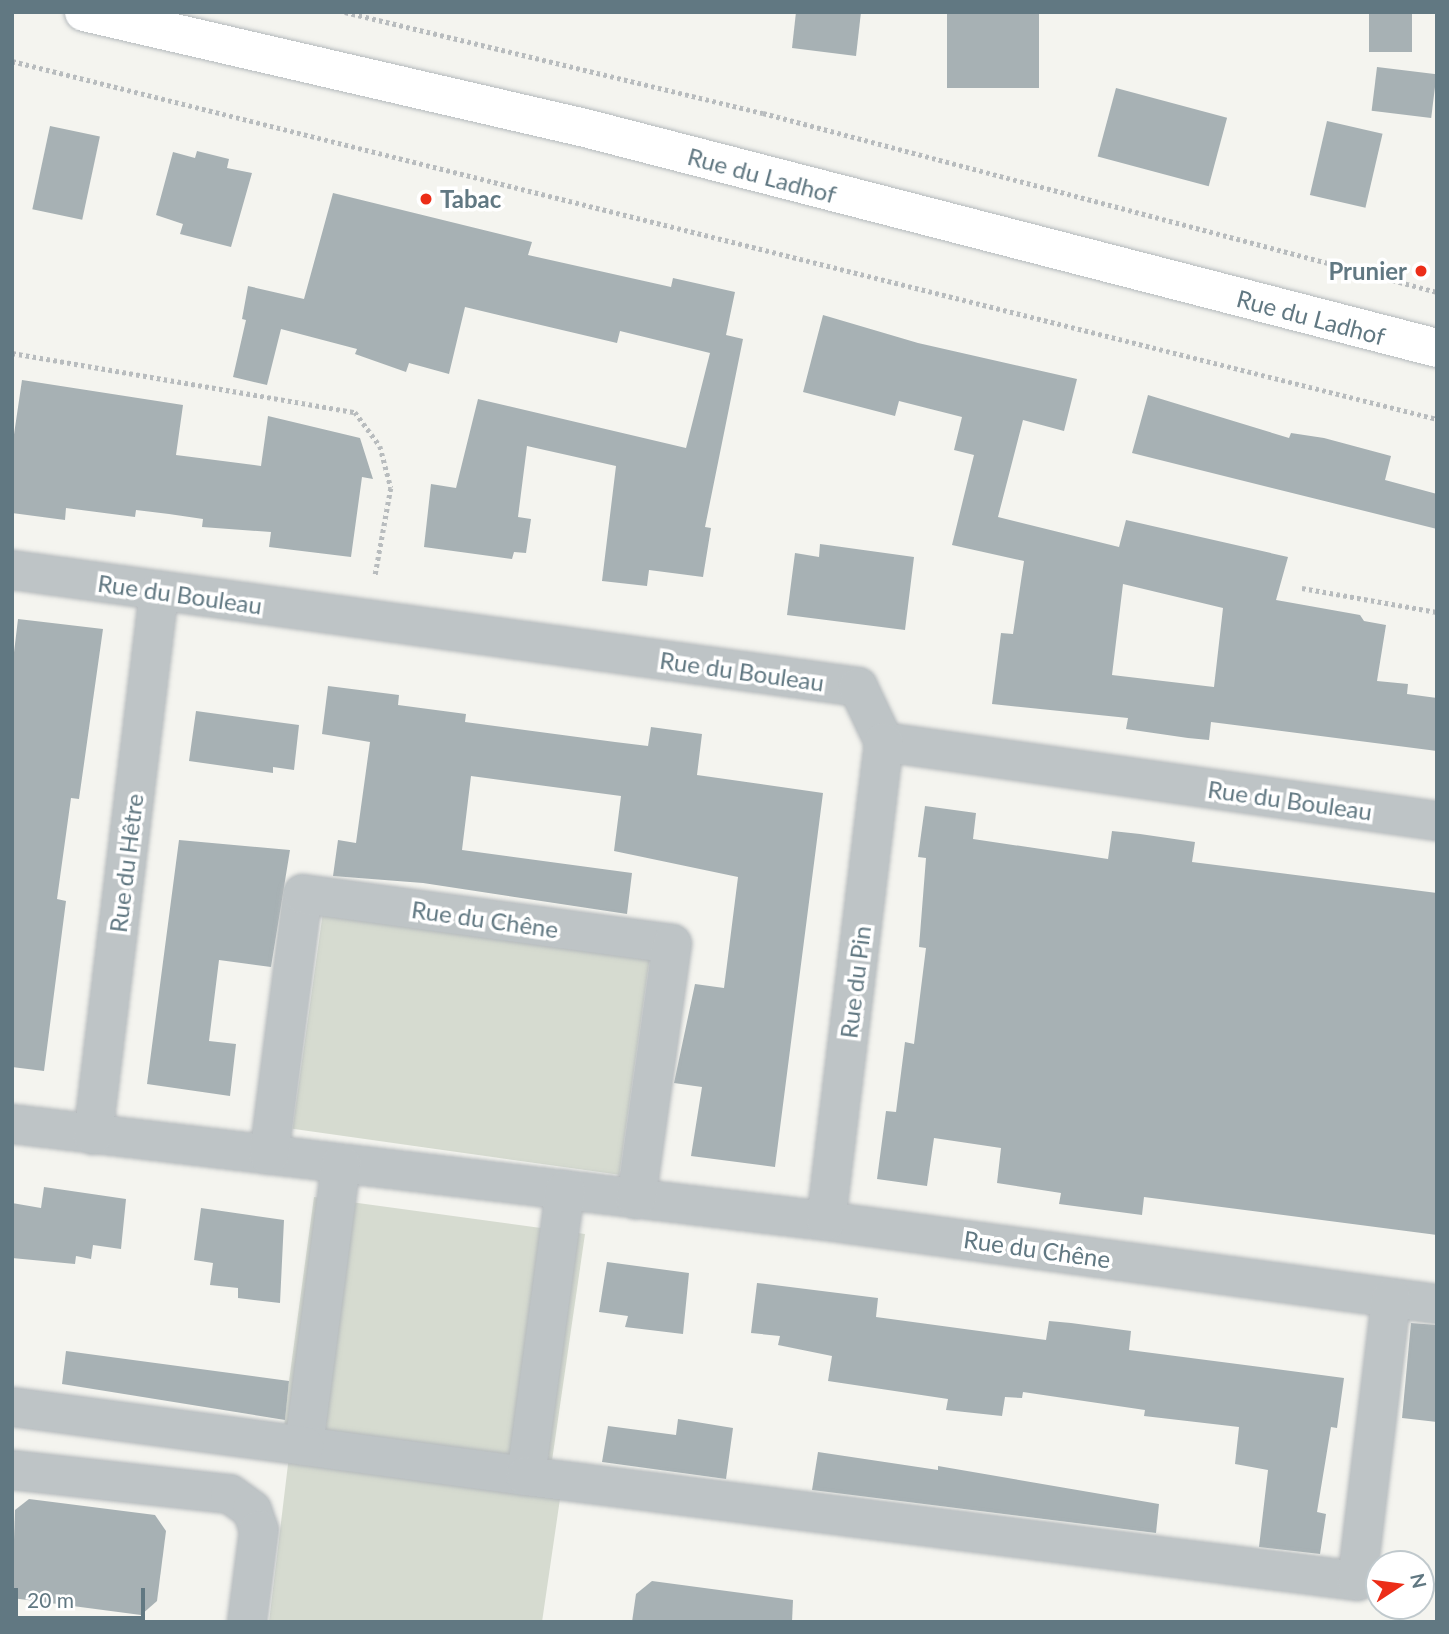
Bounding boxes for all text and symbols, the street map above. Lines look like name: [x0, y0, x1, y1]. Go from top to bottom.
street label: Rue du Ladhof: [685, 141, 839, 209]
place label: Tabac: [440, 185, 501, 213]
marker: Tabac: [418, 191, 434, 207]
place label: Prunier: [1328, 257, 1407, 285]
marker: Prunier: [1413, 263, 1429, 279]
street label: Rue du Ladhof: [1234, 283, 1388, 351]
street label: Rue du Bouleau: [96, 568, 264, 620]
street label: Rue du Bouleau: [658, 645, 826, 697]
street label: Rue du Bouleau: [1206, 774, 1374, 826]
street label: Rue du Hêtre: [103, 792, 149, 934]
street label: Rue du Chêne: [410, 894, 560, 944]
street label: Rue du Pin: [834, 924, 876, 1040]
street label: Rue du Chêne: [962, 1224, 1112, 1274]
north arrow: [1365, 1550, 1435, 1620]
text: N: [1406, 1571, 1432, 1590]
scale bar: [18, 1574, 149, 1618]
text: 20 m: [27, 1587, 74, 1612]

